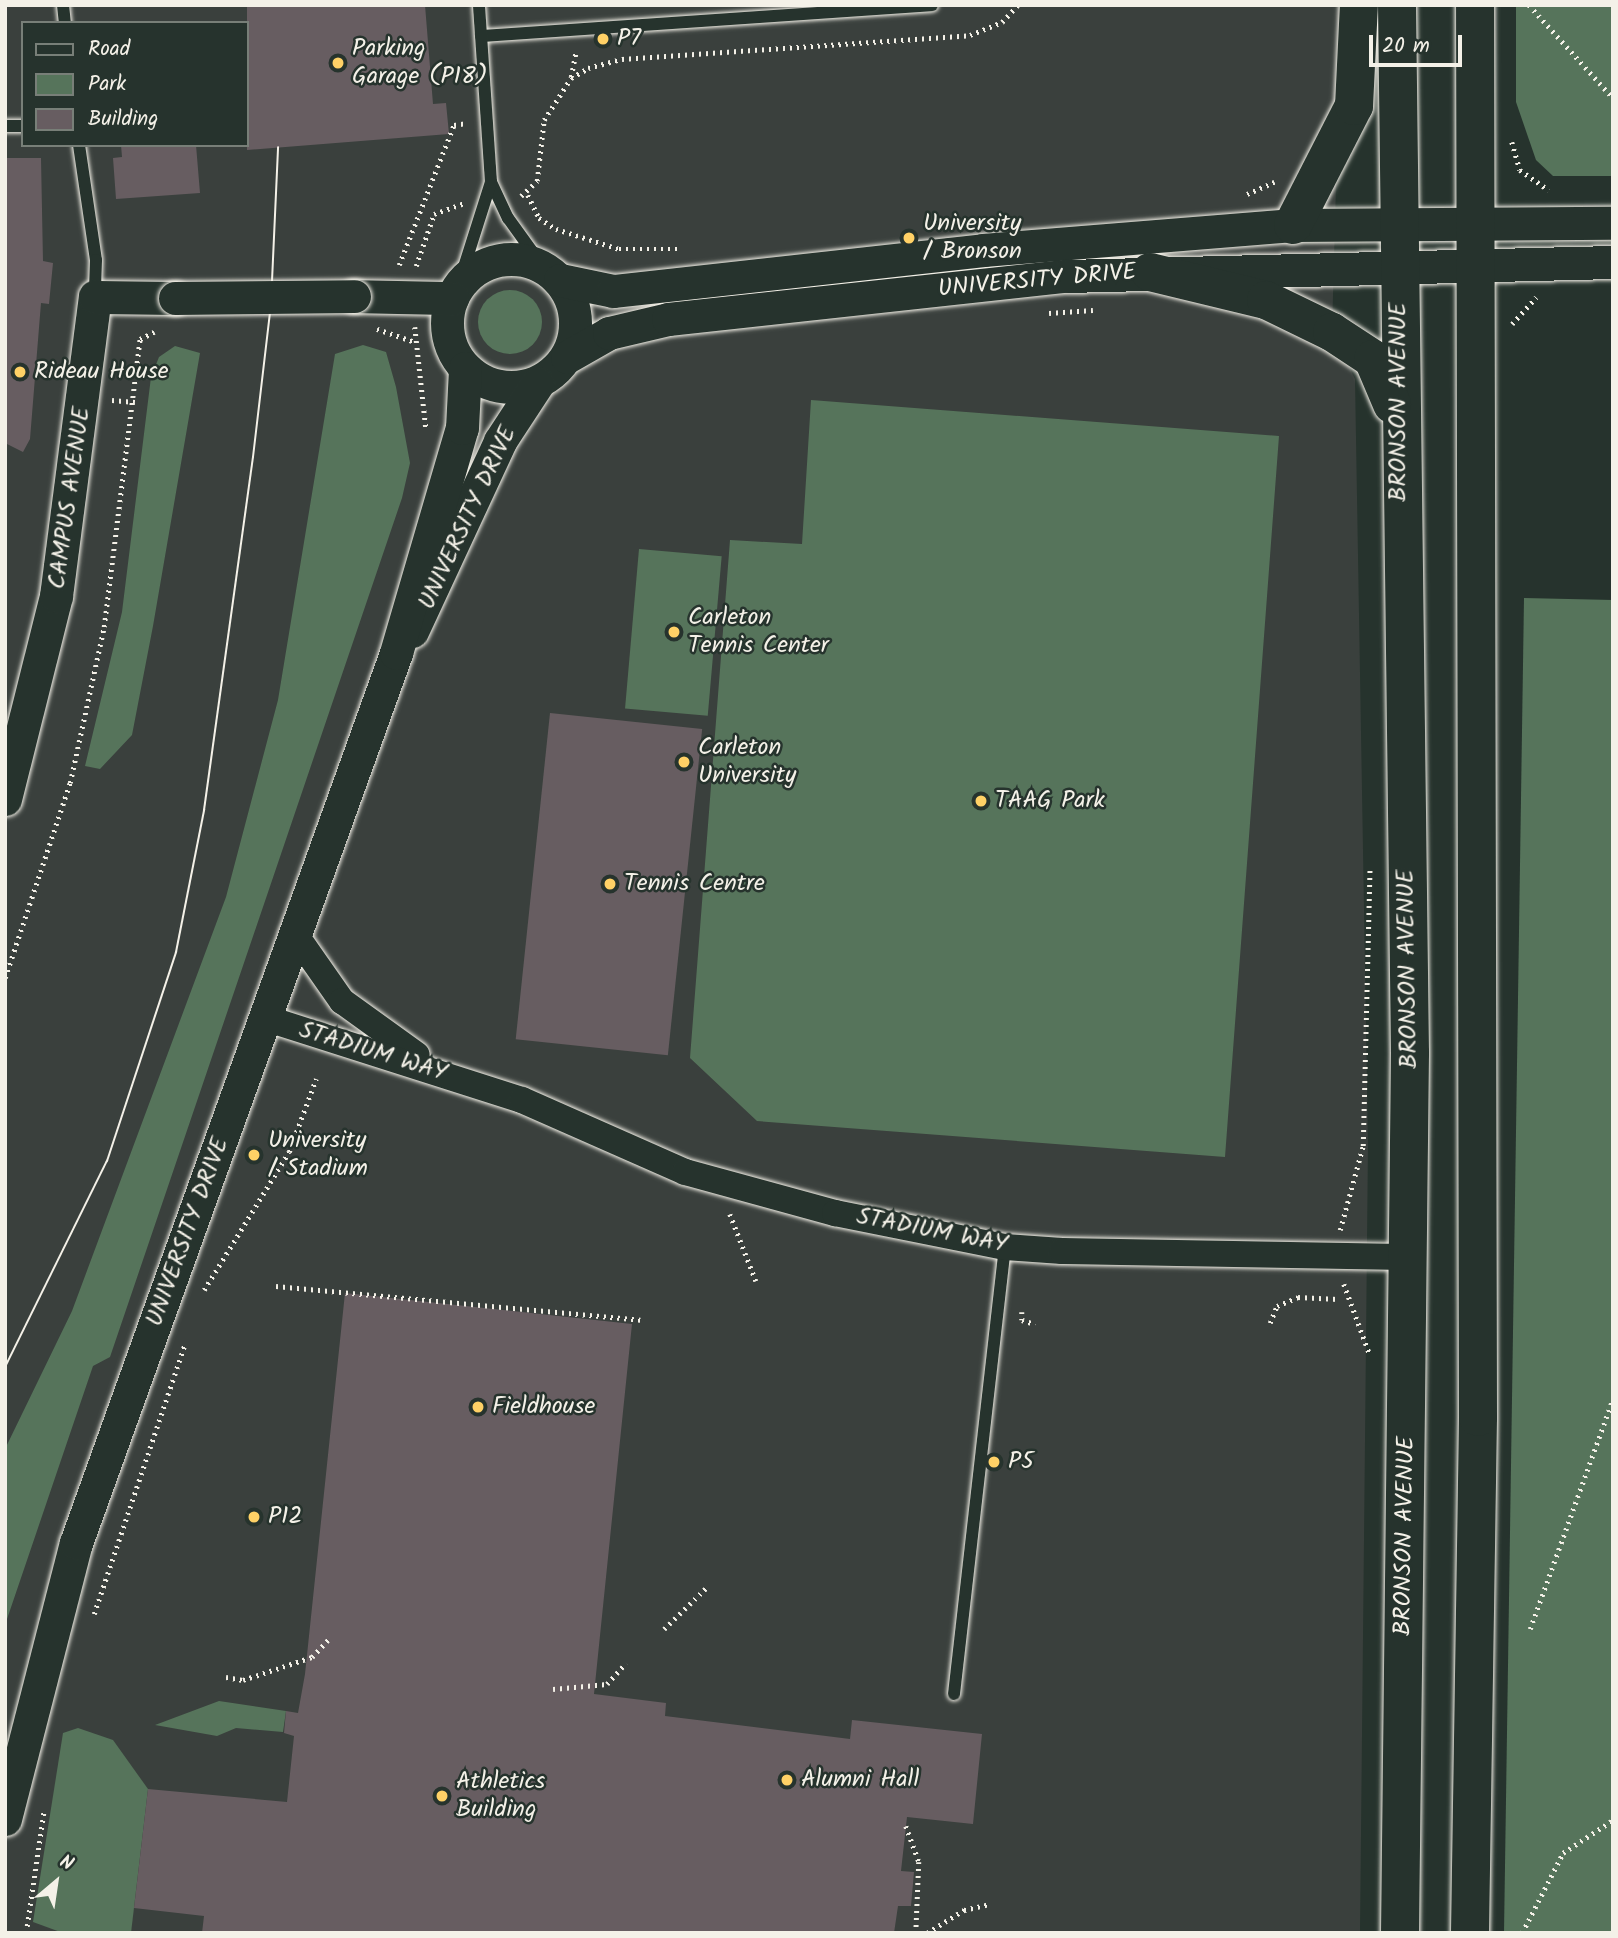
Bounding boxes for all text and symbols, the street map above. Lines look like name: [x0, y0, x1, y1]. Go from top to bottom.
legend: [21, 21, 248, 147]
scale bar: [1373, 21, 1466, 65]
place label: P7: [617, 25, 641, 53]
text: 20 m: [1382, 30, 1430, 63]
marker: P7: [595, 31, 611, 47]
text: Road: [88, 33, 130, 66]
place label: Parking Garage (P18): [352, 35, 488, 91]
marker: Parking Garage (P18): [330, 55, 346, 71]
text: Park: [88, 68, 126, 101]
text: Building: [88, 103, 158, 136]
place label: University / Bronson: [923, 210, 1022, 266]
marker: University / Bronson: [901, 230, 917, 246]
street label: UNIVERSITY DRIVE: [937, 258, 1137, 304]
street label: BRONSON AVENUE: [1385, 302, 1413, 502]
place label: Rideau House: [34, 358, 168, 386]
marker: Rideau House: [12, 364, 28, 380]
street label: CAMPUS AVENUE: [43, 405, 97, 591]
street label: UNIVERSITY DRIVE: [413, 422, 523, 614]
place label: Carleton Tennis Center: [688, 604, 829, 660]
marker: Carleton Tennis Center: [666, 624, 682, 640]
place label: Carleton University: [698, 734, 796, 790]
marker: Carleton University: [676, 754, 692, 770]
place label: TAAG Park: [995, 787, 1105, 815]
marker: TAAG Park: [973, 793, 989, 809]
street label: BRONSON AVENUE: [1392, 869, 1424, 1069]
place label: Tennis Centre: [624, 870, 765, 898]
marker: Tennis Centre: [602, 876, 618, 892]
street label: STADIUM WAY: [296, 1016, 450, 1088]
place label: University / Stadium: [268, 1127, 368, 1183]
street label: UNIVERSITY DRIVE: [140, 1134, 236, 1330]
marker: University / Stadium: [246, 1147, 262, 1163]
street label: STADIUM WAY: [854, 1202, 1010, 1260]
place label: Fieldhouse: [492, 1393, 595, 1421]
marker: Fieldhouse: [470, 1399, 486, 1415]
street label: BRONSON AVENUE: [1389, 1436, 1421, 1636]
place label: P5: [1008, 1448, 1034, 1476]
marker: P5: [986, 1454, 1002, 1470]
place label: P12: [268, 1503, 303, 1531]
marker: P12: [246, 1509, 262, 1525]
place label: Alumni Hall: [801, 1766, 919, 1794]
place label: Athletics Building: [456, 1768, 545, 1824]
marker: Alumni Hall: [779, 1772, 795, 1788]
marker: Athletics Building: [434, 1788, 450, 1804]
north arrow: [21, 1847, 91, 1917]
text: N: [54, 1848, 79, 1880]

